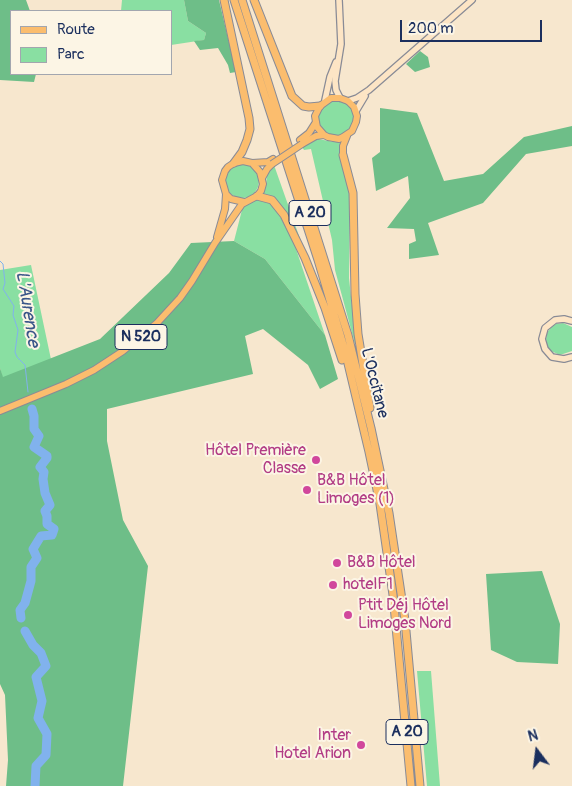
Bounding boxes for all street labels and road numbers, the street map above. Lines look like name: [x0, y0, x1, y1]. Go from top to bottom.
road number: A 20: [289, 200, 331, 226]
road number: N 520: [115, 324, 167, 350]
street label: L'Occitane: [356, 346, 392, 420]
road number: A 20: [386, 720, 428, 744]

